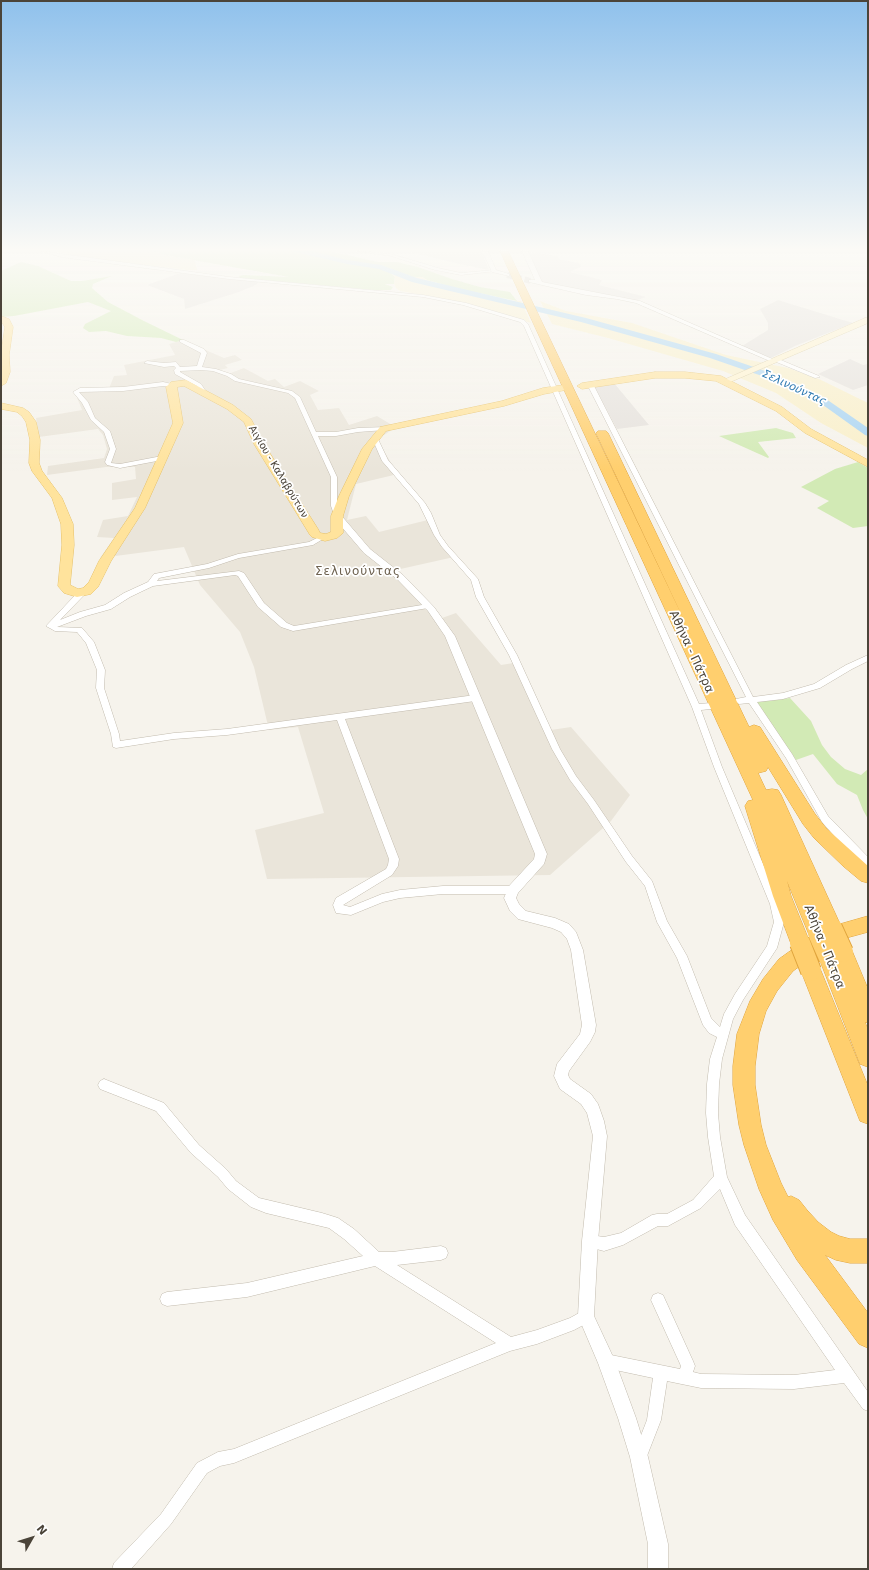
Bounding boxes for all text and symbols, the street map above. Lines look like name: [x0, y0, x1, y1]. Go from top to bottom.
water label: Σελινούντας: [760, 367, 828, 409]
street label: Αιγίου - Καλαβρύτων: [246, 424, 310, 520]
district label: Σελινούντας: [315, 565, 401, 579]
street label: Αθήνα - Πάτρα: [666, 608, 716, 696]
street label: Αθήνα - Πάτρα: [801, 903, 847, 991]
north arrow: [12, 1518, 52, 1558]
text: N: [34, 1522, 50, 1538]

